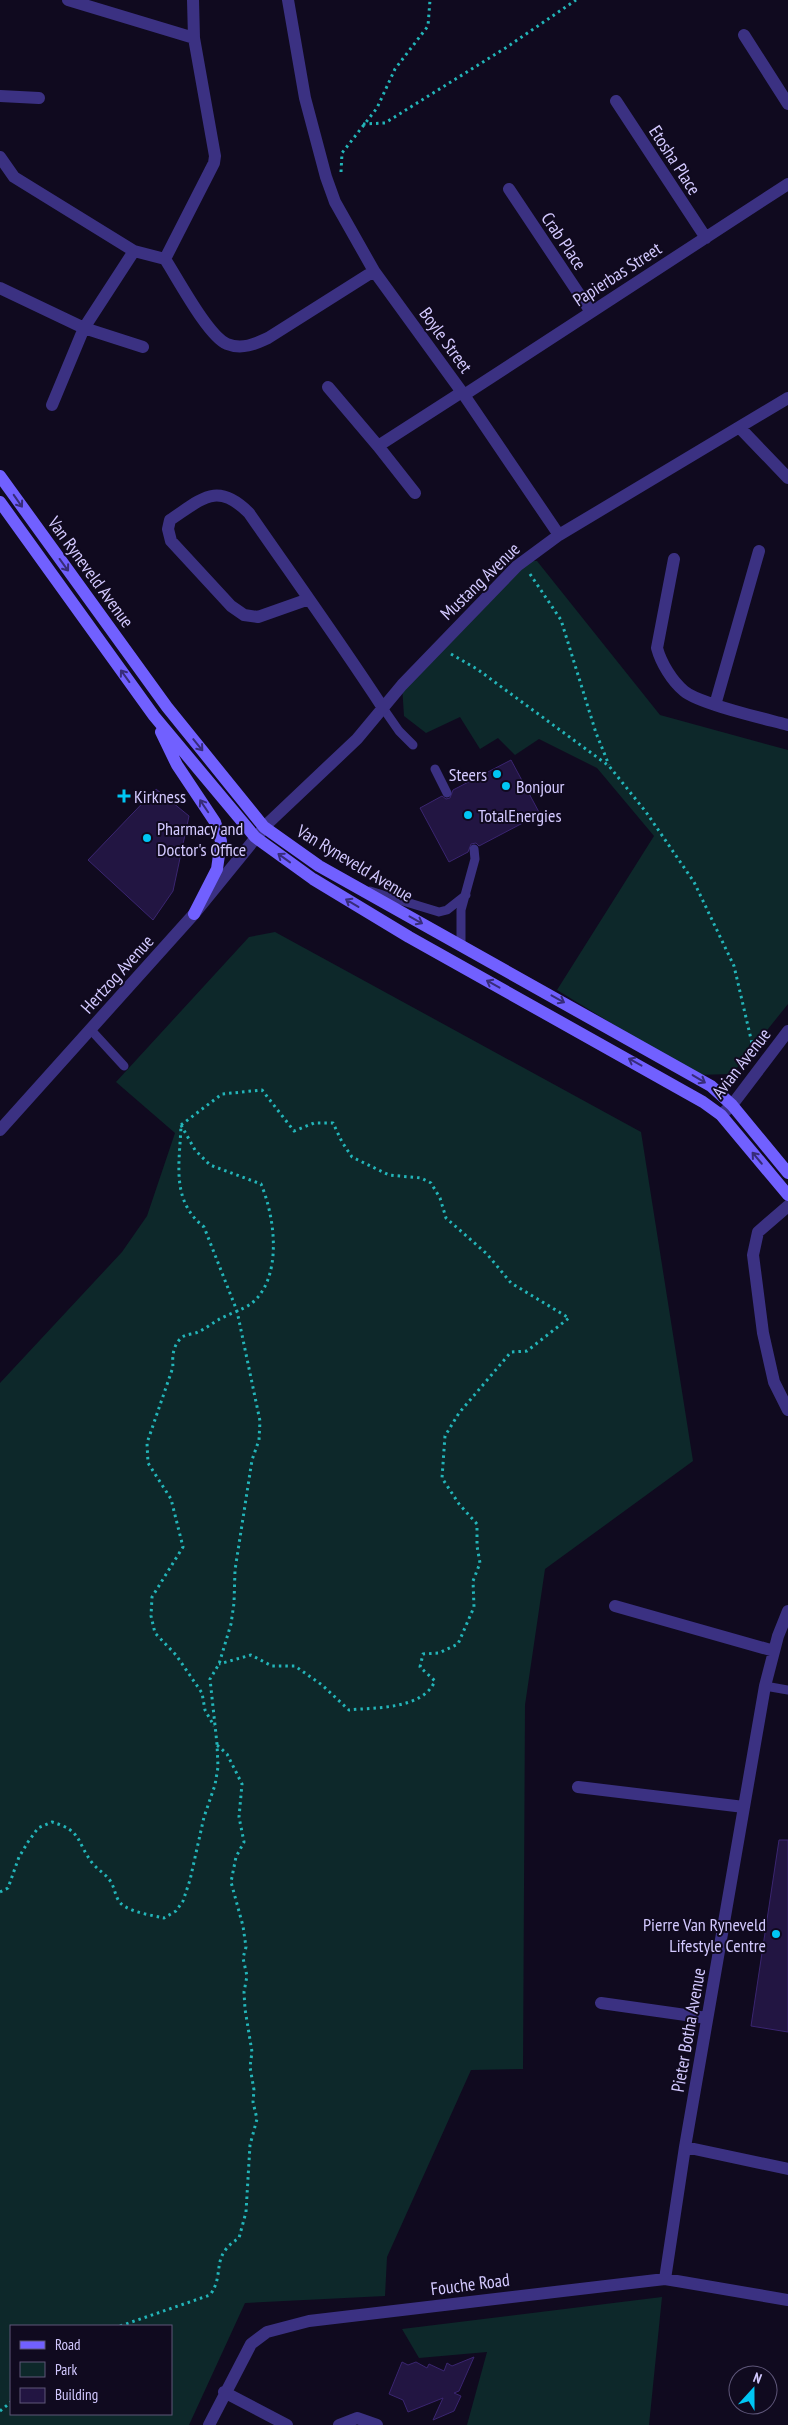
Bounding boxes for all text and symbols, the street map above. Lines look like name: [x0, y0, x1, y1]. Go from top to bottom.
street label: Etosha Place: [644, 121, 706, 199]
street label: Crab Place: [536, 208, 592, 274]
street label: Papierbas Street: [568, 237, 666, 311]
street label: Boyle Street: [414, 303, 478, 377]
one-way arrow: [12, 494, 23, 507]
street label: Van Ryneveld Avenue: [42, 511, 139, 632]
street label: Mustang Avenue: [435, 537, 525, 625]
one-way arrow: [59, 558, 69, 572]
one-way arrow: [120, 669, 130, 683]
one-way arrow: [192, 738, 203, 751]
place label: Steers: [449, 763, 487, 786]
marker: Steers: [491, 768, 503, 780]
place label: Bonjour: [516, 775, 565, 798]
marker: Bonjour: [500, 780, 512, 792]
place label: Kirkness: [134, 785, 186, 808]
marker: Kirkness: [118, 790, 130, 802]
one-way arrow: [199, 799, 209, 813]
place label: TotalEnergies: [478, 804, 562, 827]
marker: TotalEnergies: [462, 809, 474, 821]
place label: Pharmacy and Doctor's Office: [157, 817, 246, 861]
street label: Van Ryneveld Avenue: [292, 819, 417, 907]
marker: Pharmacy and Doctor's Office: [141, 832, 153, 844]
one-way arrow: [277, 853, 291, 863]
one-way arrow: [345, 897, 359, 907]
one-way arrow: [408, 915, 423, 925]
street label: Hertzog Avenue: [76, 930, 158, 1018]
one-way arrow: [485, 979, 500, 989]
one-way arrow: [550, 995, 564, 1005]
street label: Avian Avenue: [706, 1023, 776, 1103]
one-way arrow: [628, 1057, 643, 1067]
one-way arrow: [692, 1075, 706, 1085]
one-way arrow: [751, 1151, 762, 1164]
place label: Pierre Van Ryneveld Lifestyle Centre: [643, 1913, 766, 1957]
marker: Pierre Van Ryneveld Lifestyle Centre: [770, 1928, 782, 1940]
street label: Pieter Botha Avenue: [666, 1966, 710, 2094]
street label: Fouche Road: [429, 2268, 511, 2300]
legend: [10, 2325, 172, 2415]
text: Road: [55, 2335, 81, 2354]
text: Park: [55, 2360, 77, 2379]
north arrow: [728, 2365, 778, 2415]
text: N: [751, 2368, 764, 2388]
text: Building: [55, 2385, 98, 2404]

